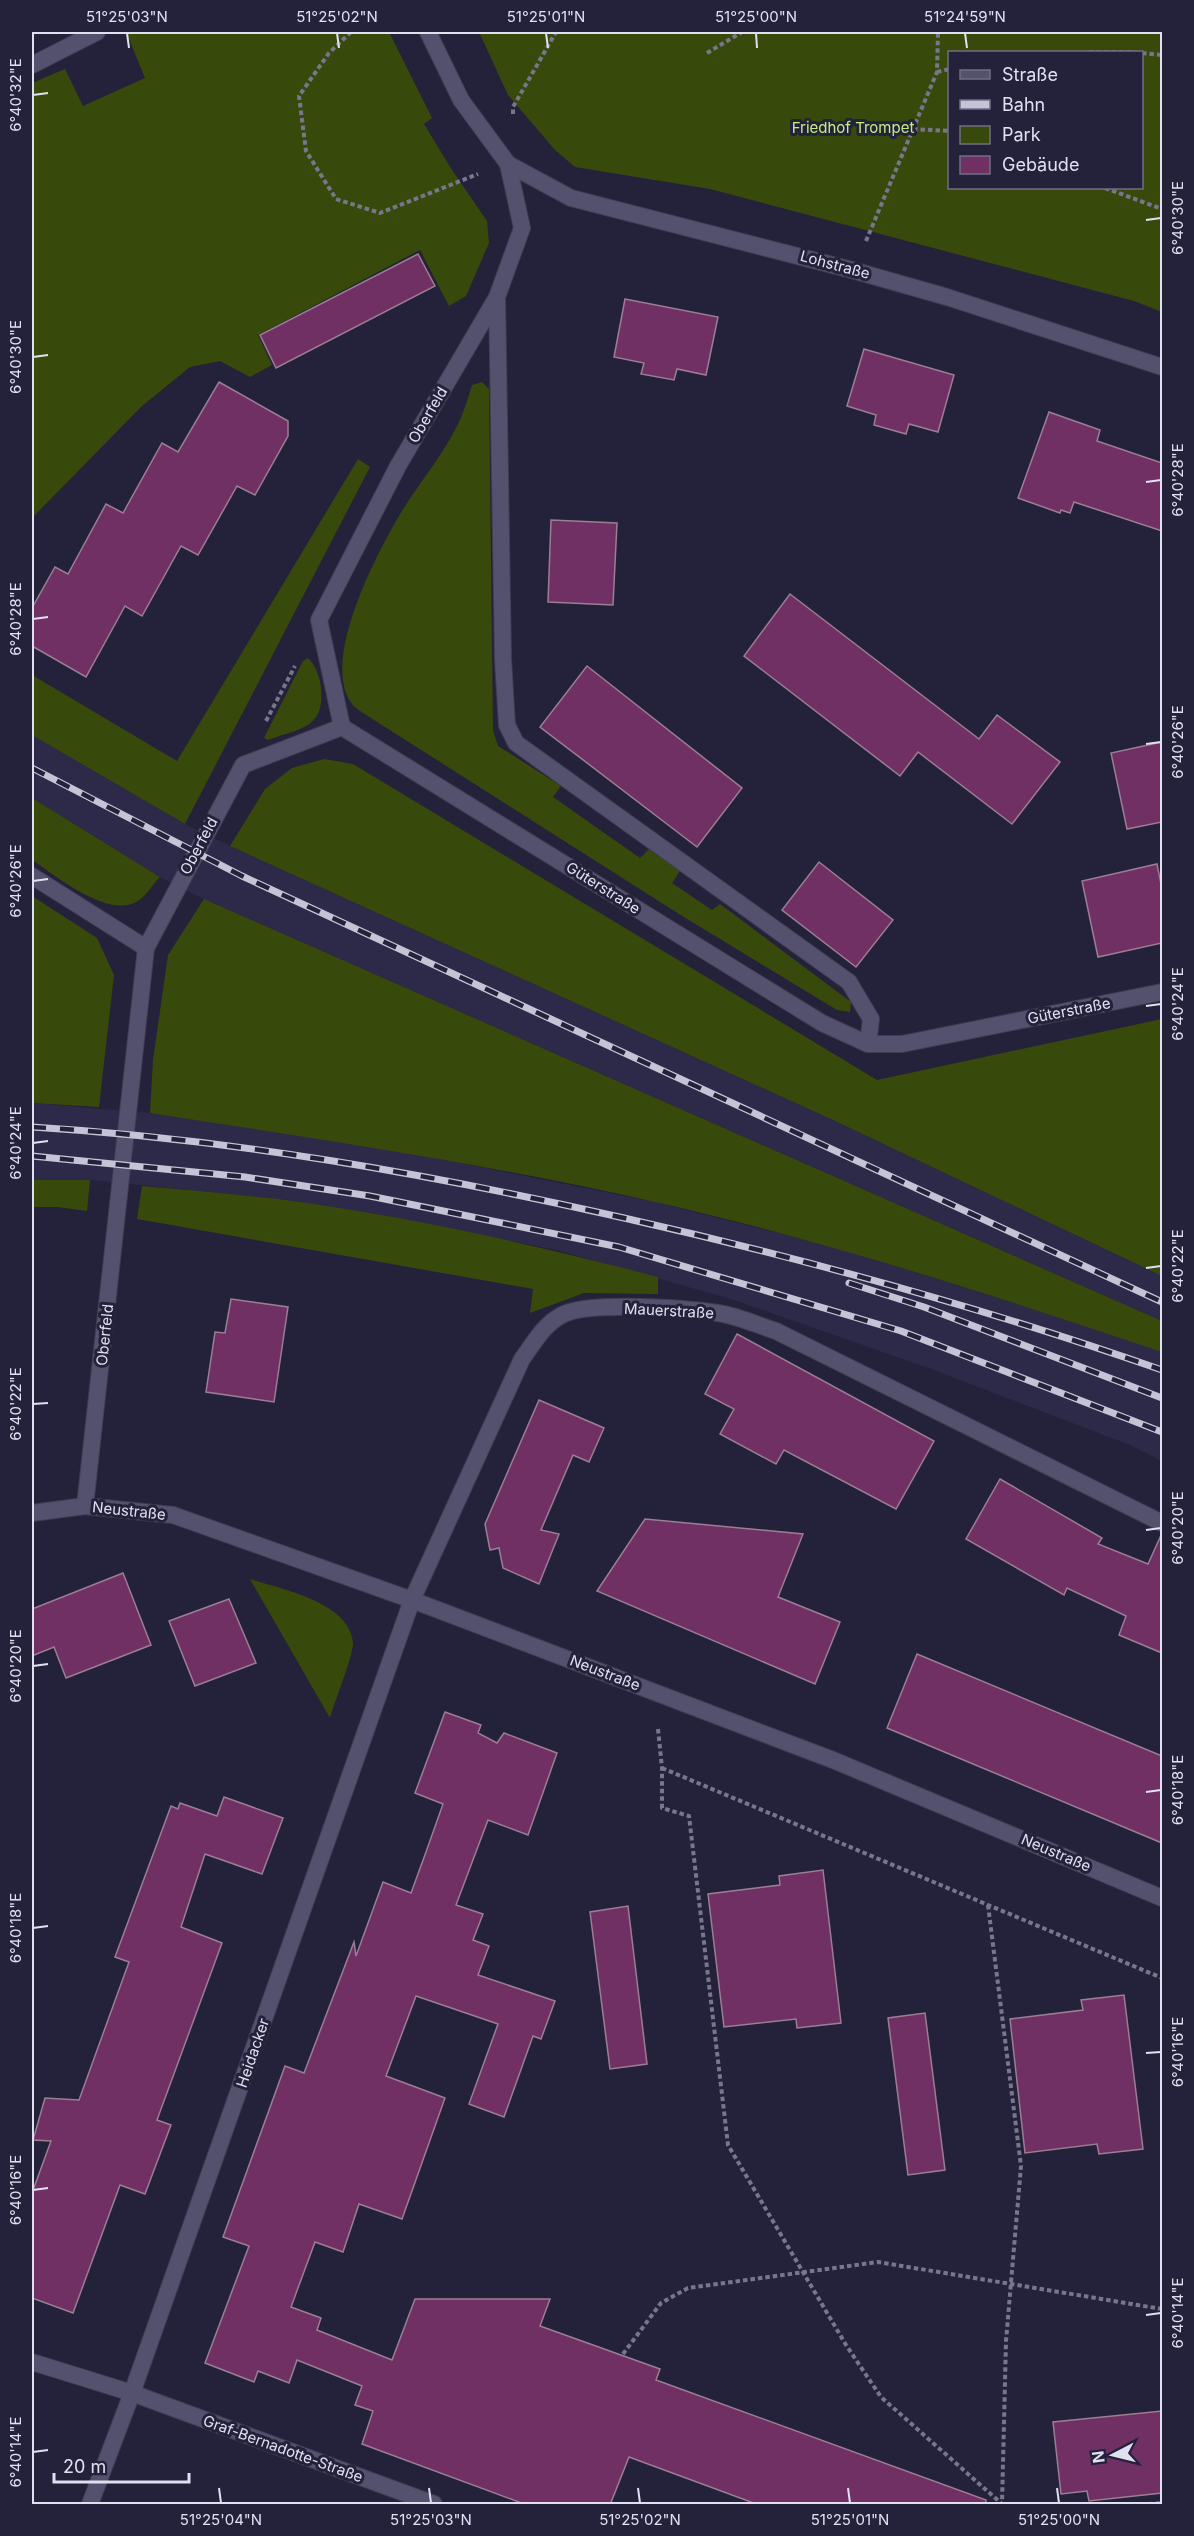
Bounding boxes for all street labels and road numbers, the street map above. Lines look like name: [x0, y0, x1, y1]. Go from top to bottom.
street label: Lohstraße: [798, 246, 872, 283]
street label: Oberfeld: [404, 383, 451, 446]
street label: Oberfeld: [176, 814, 221, 878]
street label: Güterstraße: [563, 857, 644, 918]
street label: Güterstraße: [1026, 993, 1112, 1028]
street label: Mauerstraße: [624, 1299, 715, 1322]
street label: Oberfeld: [92, 1303, 117, 1367]
street label: Neustraße: [91, 1497, 167, 1524]
street label: Neustraße: [567, 1650, 643, 1695]
street label: Neustraße: [1019, 1829, 1094, 1876]
street label: Heidacker: [232, 2015, 273, 2090]
street label: Graf-Bernadotte-Straße: [201, 2411, 366, 2486]

